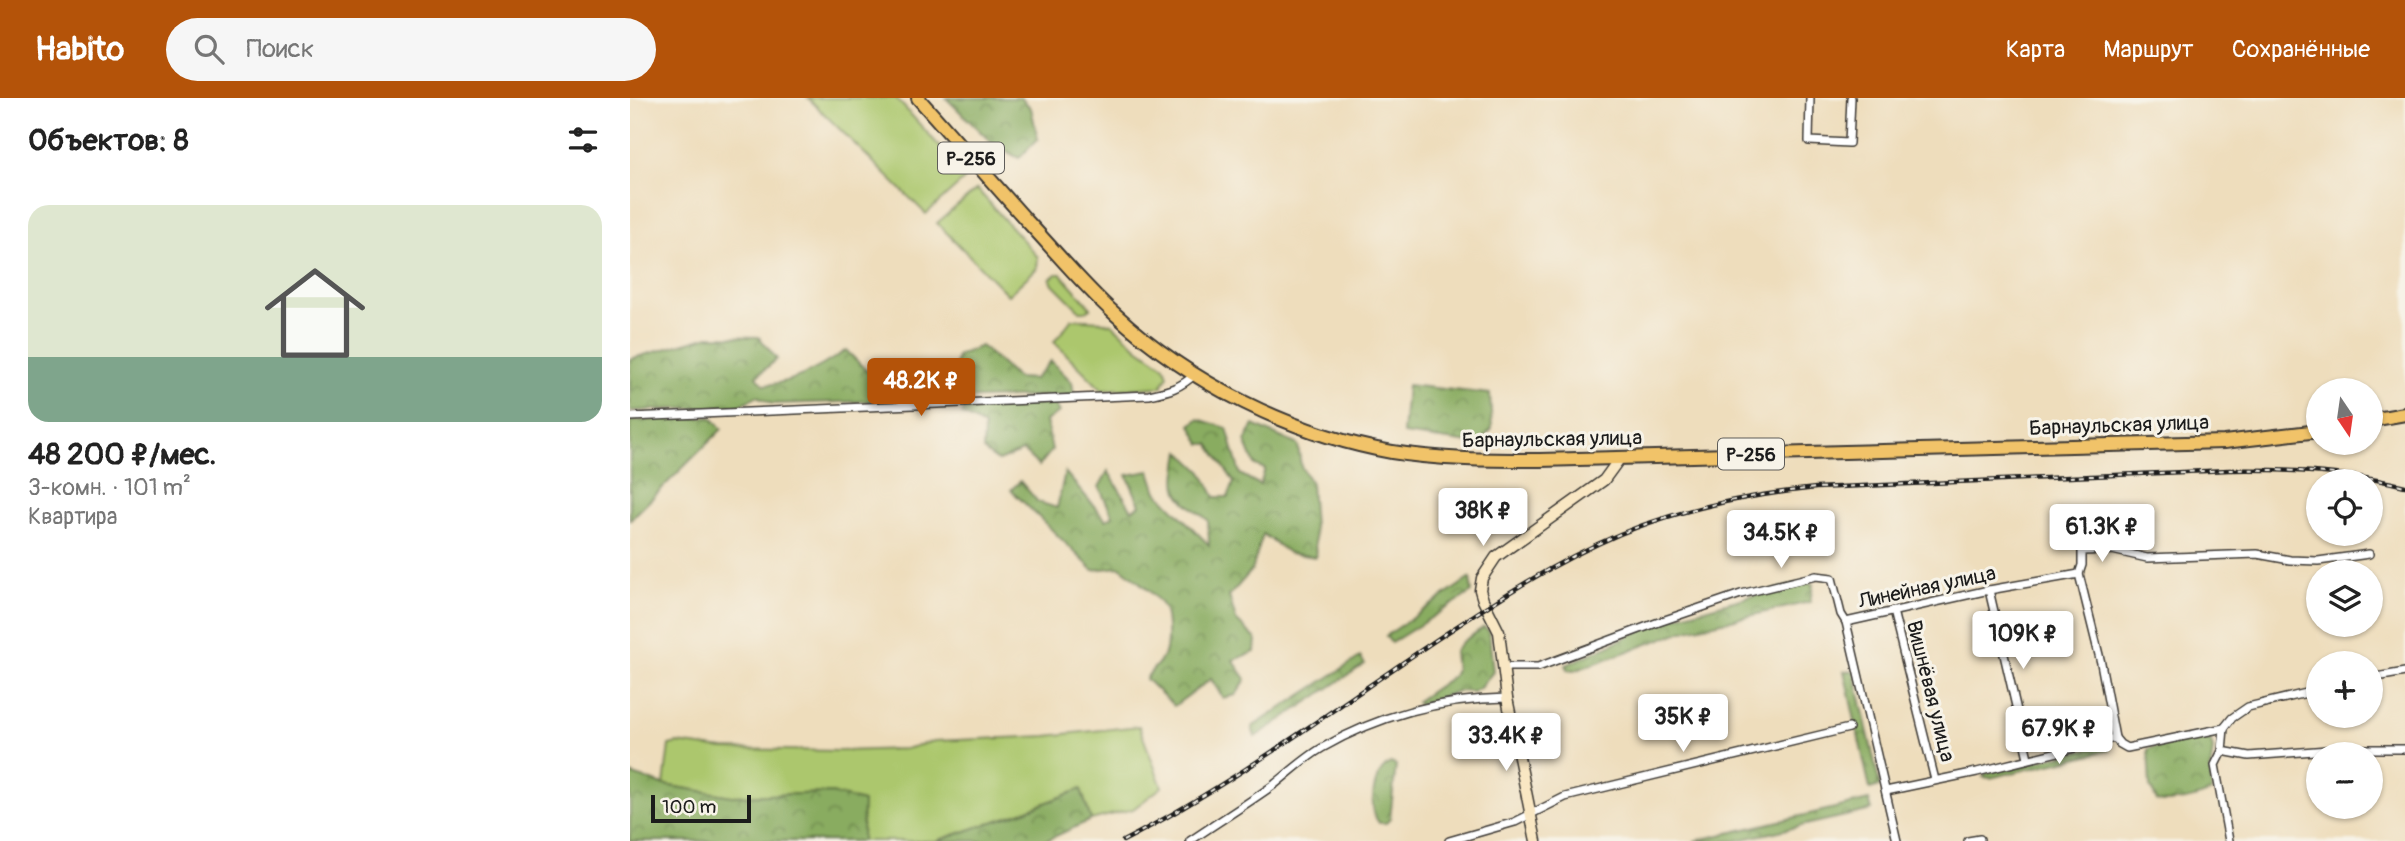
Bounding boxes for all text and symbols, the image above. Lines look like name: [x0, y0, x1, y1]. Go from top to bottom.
search box: [166, 18, 656, 81]
text: Habito: [35, 29, 124, 70]
icon: search: [190, 30, 228, 68]
text: Поиск: [246, 33, 314, 65]
text: Карта: [2006, 35, 2065, 64]
text: Маршрут: [2103, 35, 2194, 64]
text: Сохранённые: [2232, 35, 2370, 64]
icon: filters: [564, 121, 602, 159]
text: Объектов: 8: [28, 122, 189, 159]
road number: Р-256: [938, 142, 1004, 174]
icon: home: [252, 250, 378, 376]
pin: 48.2K ₽: [856, 358, 986, 418]
text: 48.2K ₽: [883, 366, 959, 395]
north arrow: [2306, 378, 2384, 455]
map controls: [2306, 378, 2383, 819]
street label: Барнаульская улица: [2029, 409, 2210, 442]
street label: Барнаульская улица: [1462, 424, 1642, 455]
text: 48 200 ₽/мес.: [28, 436, 216, 473]
road number: Р-256: [1718, 438, 1784, 470]
button: locate: [2306, 469, 2383, 546]
text: 3-комн. · 101 m²: [28, 473, 191, 502]
pin: 38K ₽: [1434, 489, 1532, 548]
text: 38K ₽: [1454, 496, 1512, 525]
text: Квартира: [28, 502, 117, 531]
pin: 61.3K ₽: [2037, 504, 2167, 564]
pin: 34.5K ₽: [1716, 510, 1846, 570]
text: 61.3K ₽: [2066, 512, 2138, 541]
text: 34.5K ₽: [1743, 518, 1819, 547]
street label: Линейная улица: [1855, 560, 1998, 615]
button: layers: [2306, 560, 2383, 637]
pin: 109K ₽: [1966, 612, 2080, 671]
street label: Вишнёвая улица: [1900, 618, 1961, 765]
text: 109K ₽: [1988, 619, 2058, 648]
button: +: [2306, 651, 2383, 728]
pin: 35K ₽: [1634, 694, 1732, 754]
text: 35K ₽: [1654, 702, 1712, 731]
pin: 67.9K ₽: [1994, 706, 2124, 766]
pin: 33.4K ₽: [1441, 714, 1571, 773]
text: 67.9K ₽: [2022, 714, 2096, 743]
text: 33.4K ₽: [1468, 721, 1544, 750]
button: −: [2306, 742, 2383, 819]
scale bar: [651, 792, 751, 824]
text: 100 m: [662, 795, 716, 819]

